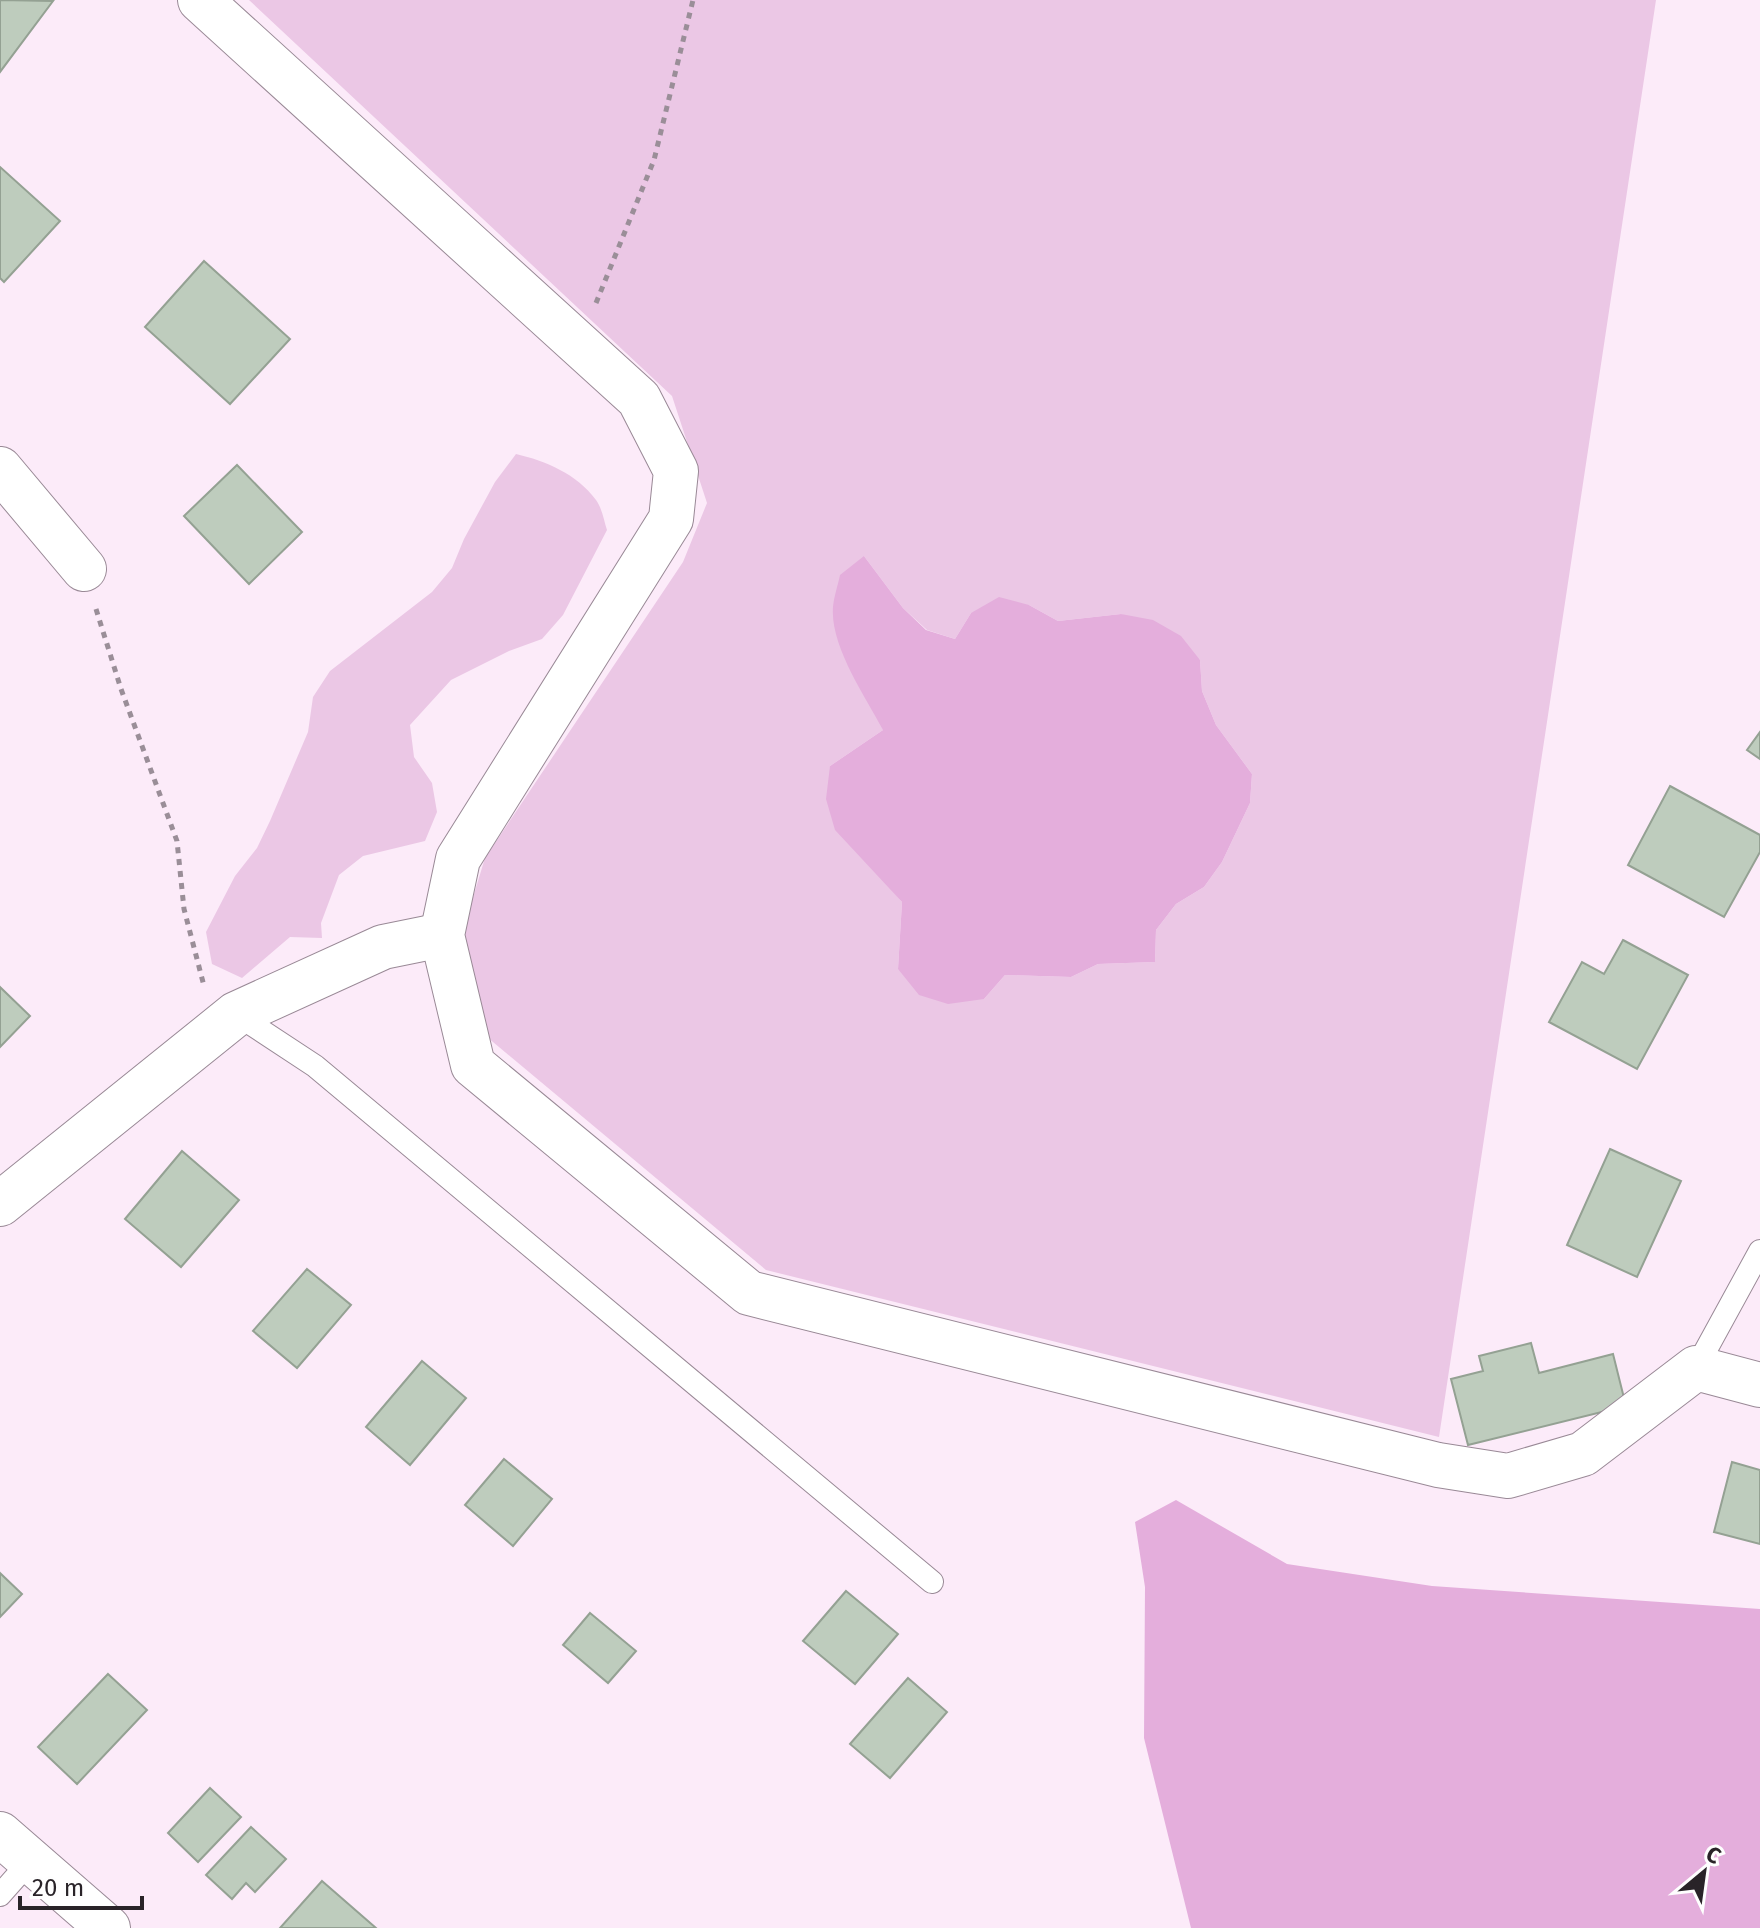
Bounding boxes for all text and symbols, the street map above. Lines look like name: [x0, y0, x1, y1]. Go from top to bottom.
north arrow: [1664, 1832, 1744, 1912]
text: С: [1701, 1840, 1726, 1870]
scale bar: [20, 1860, 142, 1910]
text: 20 m: [32, 1874, 84, 1902]

